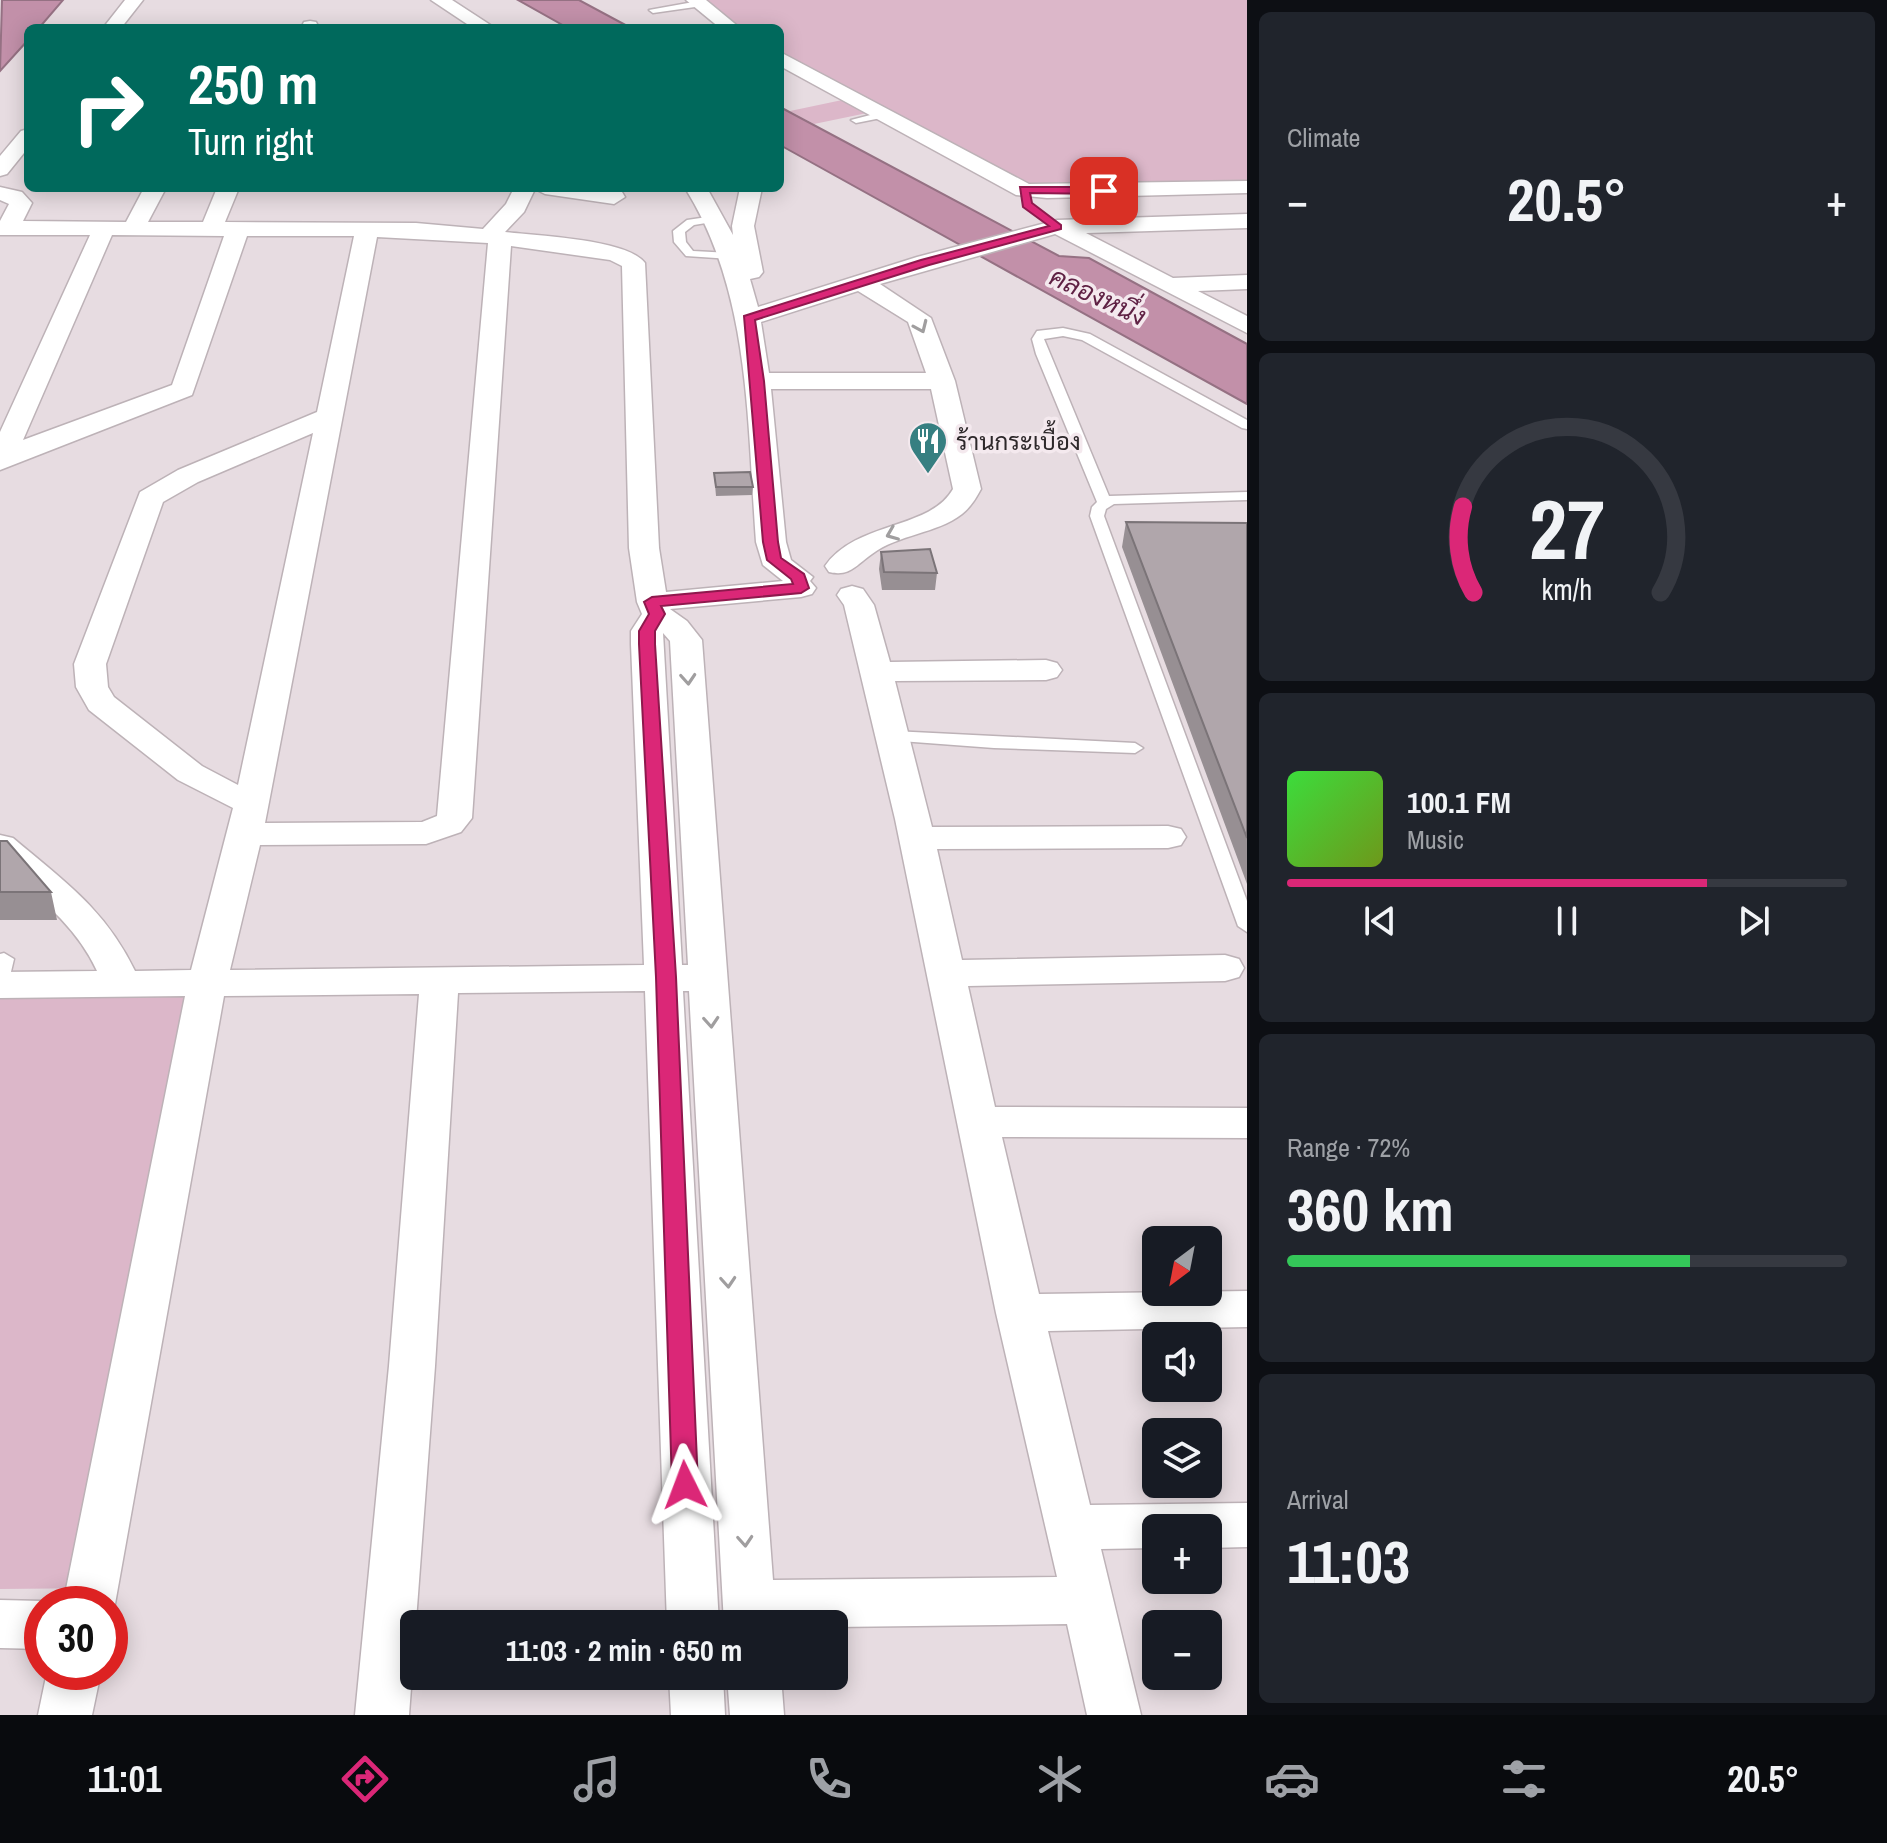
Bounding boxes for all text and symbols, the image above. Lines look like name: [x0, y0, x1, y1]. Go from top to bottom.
text: 250 m: [188, 46, 318, 121]
icon: right: [56, 56, 160, 160]
text: Turn right: [188, 118, 313, 166]
text: Climate: [1287, 120, 1360, 155]
pin: [1070, 157, 1138, 225]
text: 20.5°: [1507, 159, 1627, 240]
icon: arrive: [1082, 169, 1126, 213]
text: −: [1287, 170, 1308, 230]
text: +: [1826, 170, 1847, 230]
water label: คลองหนึ่ง: [1044, 255, 1154, 334]
one-way arrow: [911, 318, 927, 333]
restaurant icon: ร้านกระเบื้อง: [907, 420, 949, 475]
place label: ร้านกระเบื้อง: [956, 420, 1081, 457]
text: 27: [1529, 472, 1605, 584]
one-way arrow: [886, 524, 900, 540]
text: km/h: [1542, 570, 1592, 609]
one-way arrow: [679, 673, 696, 686]
text: 100.1 FM: [1407, 782, 1511, 822]
text: Music: [1407, 822, 1464, 857]
icon: previous: [1358, 899, 1402, 943]
icon: pause: [1545, 899, 1589, 943]
icon: next: [1732, 899, 1776, 943]
one-way arrow: [702, 1016, 719, 1029]
text: Range · 72%: [1287, 1130, 1410, 1165]
text: 360 km: [1287, 1169, 1454, 1250]
north arrow: [1142, 1226, 1222, 1306]
map controls: [1142, 1226, 1222, 1690]
one-way arrow: [719, 1275, 736, 1288]
button: sound: [1142, 1322, 1222, 1402]
button: layers: [1142, 1418, 1222, 1498]
position arrow: [643, 1443, 727, 1527]
text: Arrival: [1287, 1482, 1349, 1517]
button: +: [1142, 1514, 1222, 1594]
text: 11:03: [1287, 1521, 1410, 1602]
one-way arrow: [736, 1535, 753, 1548]
speed limit sign: 30: [24, 1586, 128, 1690]
button: −: [1142, 1610, 1222, 1690]
text: 11:03 · 2 min · 650 m: [506, 1630, 742, 1670]
icon: directions: [337, 1751, 393, 1807]
icon: music: [569, 1751, 625, 1807]
icon: phone: [801, 1751, 857, 1807]
icon: climate: [1032, 1751, 1088, 1807]
icon: car: [1264, 1751, 1320, 1807]
icon: filters: [1496, 1751, 1552, 1807]
text: 11:01: [88, 1755, 162, 1803]
text: 20.5°: [1727, 1755, 1799, 1803]

